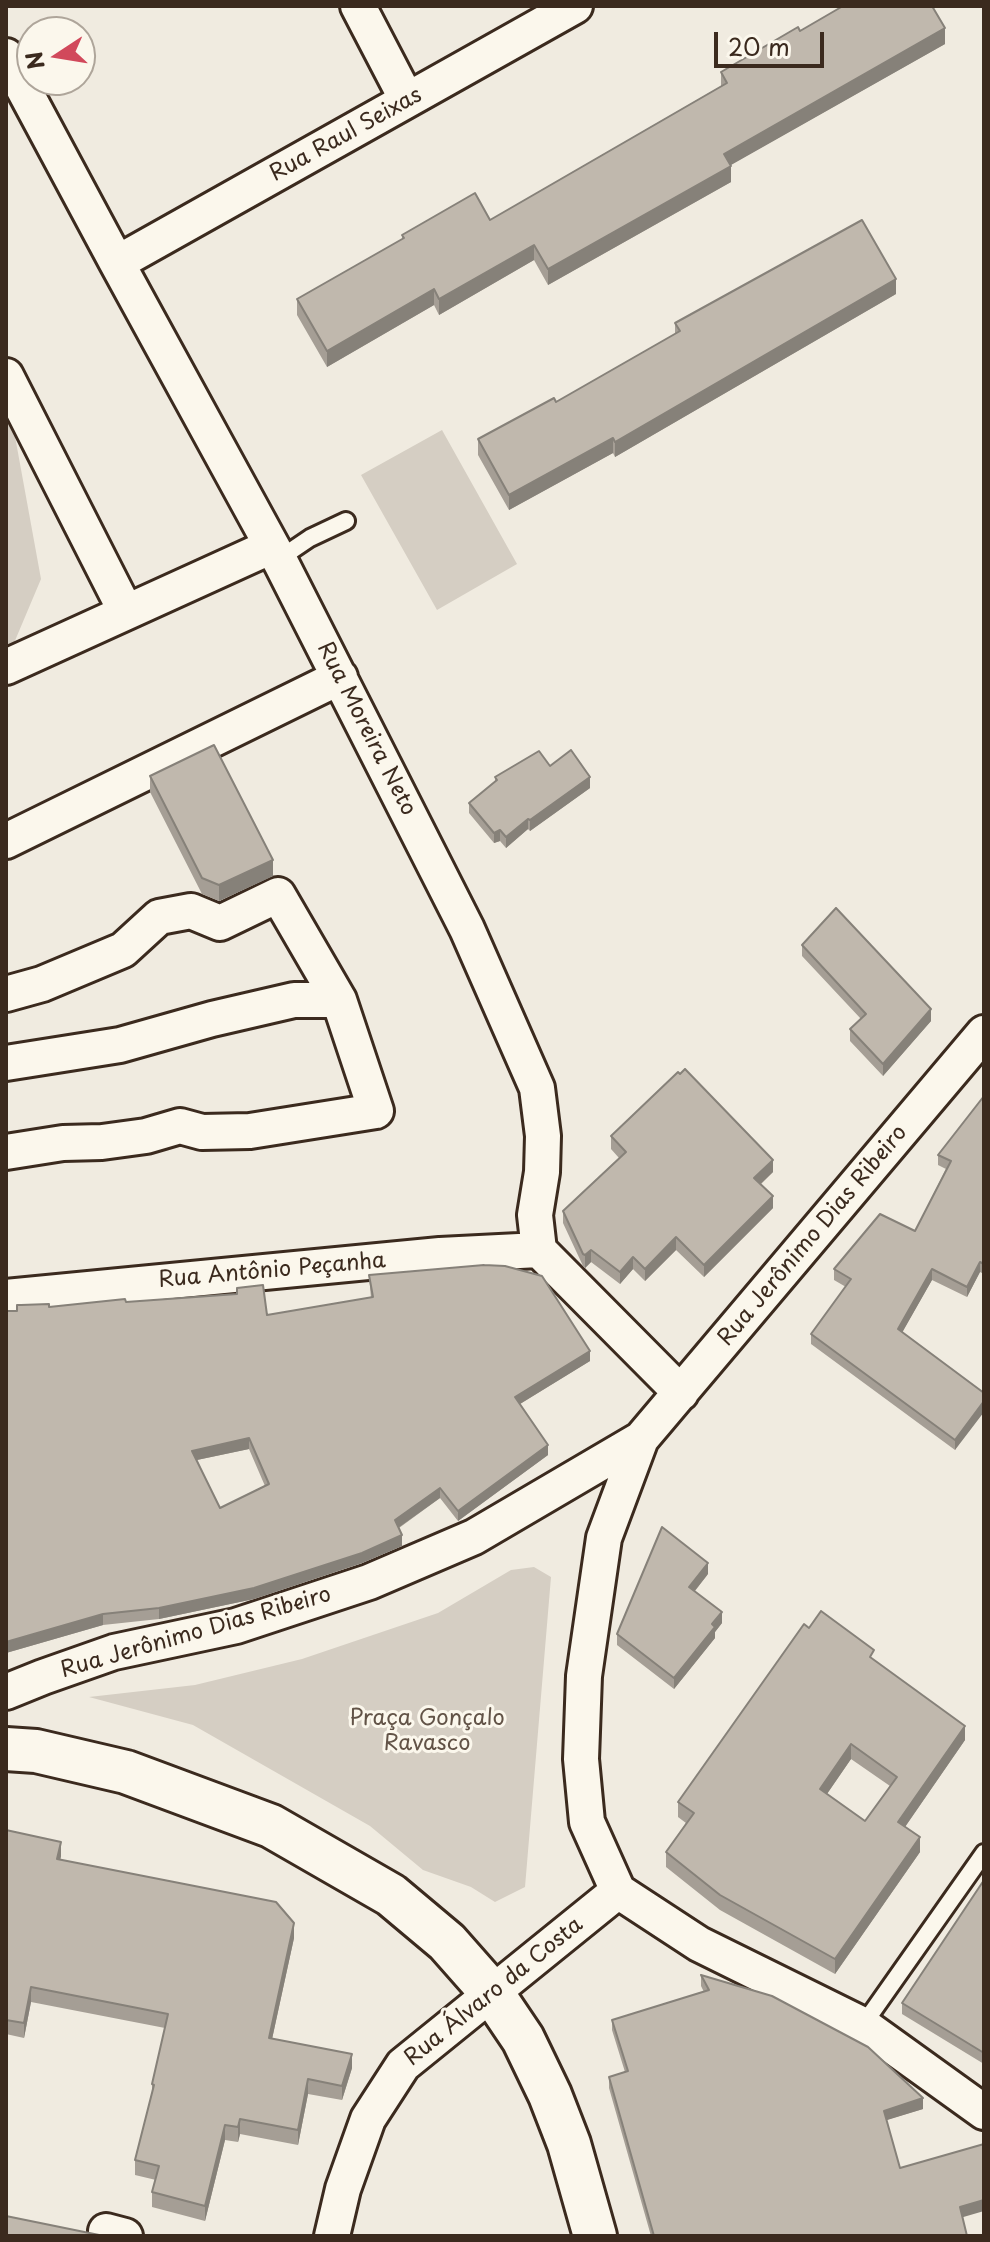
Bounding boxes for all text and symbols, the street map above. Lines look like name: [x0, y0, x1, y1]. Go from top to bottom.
north arrow: [16, 16, 96, 96]
scale bar: [718, 16, 828, 66]
text: 20 m: [728, 28, 790, 64]
text: N: [16, 49, 52, 73]
street label: Rua Raul Seixas: [265, 82, 427, 188]
street label: Rua Moreira Neto: [311, 638, 421, 820]
street label: Rua Jerônimo Dias Ribeiro: [713, 1120, 913, 1352]
street label: Rua Antônio Peçanha: [157, 1248, 387, 1294]
street label: Rua Jerônimo Dias Ribeiro: [58, 1582, 334, 1684]
park label: Praça Gonçalo Ravasco: [349, 1706, 505, 1758]
street label: Rua Álvaro da Costa: [400, 1912, 588, 2072]

